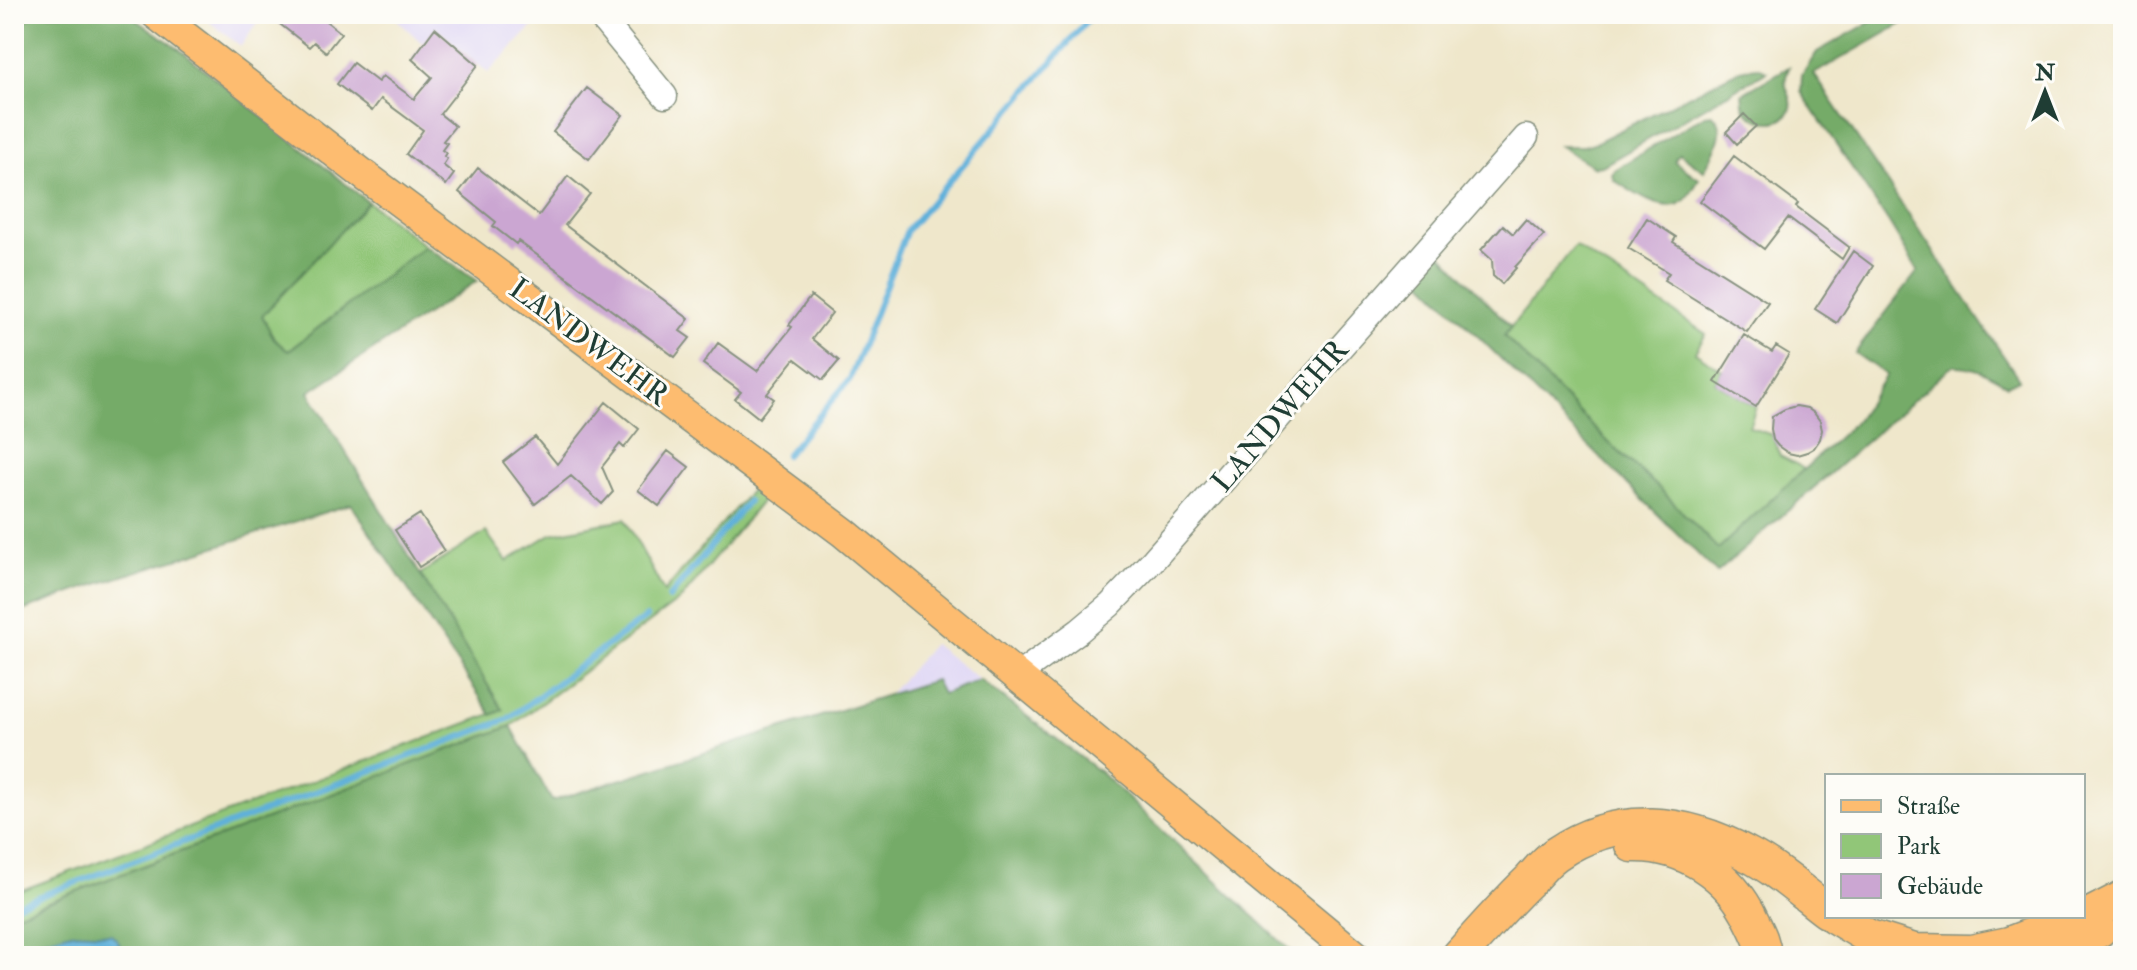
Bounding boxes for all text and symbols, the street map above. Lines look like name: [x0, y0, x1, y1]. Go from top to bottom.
north arrow: [2005, 52, 2085, 132]
text: N: [2034, 59, 2055, 87]
street label: LANDWEHR: [502, 270, 677, 415]
street label: LANDWEHR: [1204, 331, 1357, 500]
legend: [1825, 774, 2085, 918]
text: Straße: [1897, 791, 1960, 822]
text: Park: [1897, 831, 1941, 862]
text: Gebäude: [1897, 871, 1983, 902]

